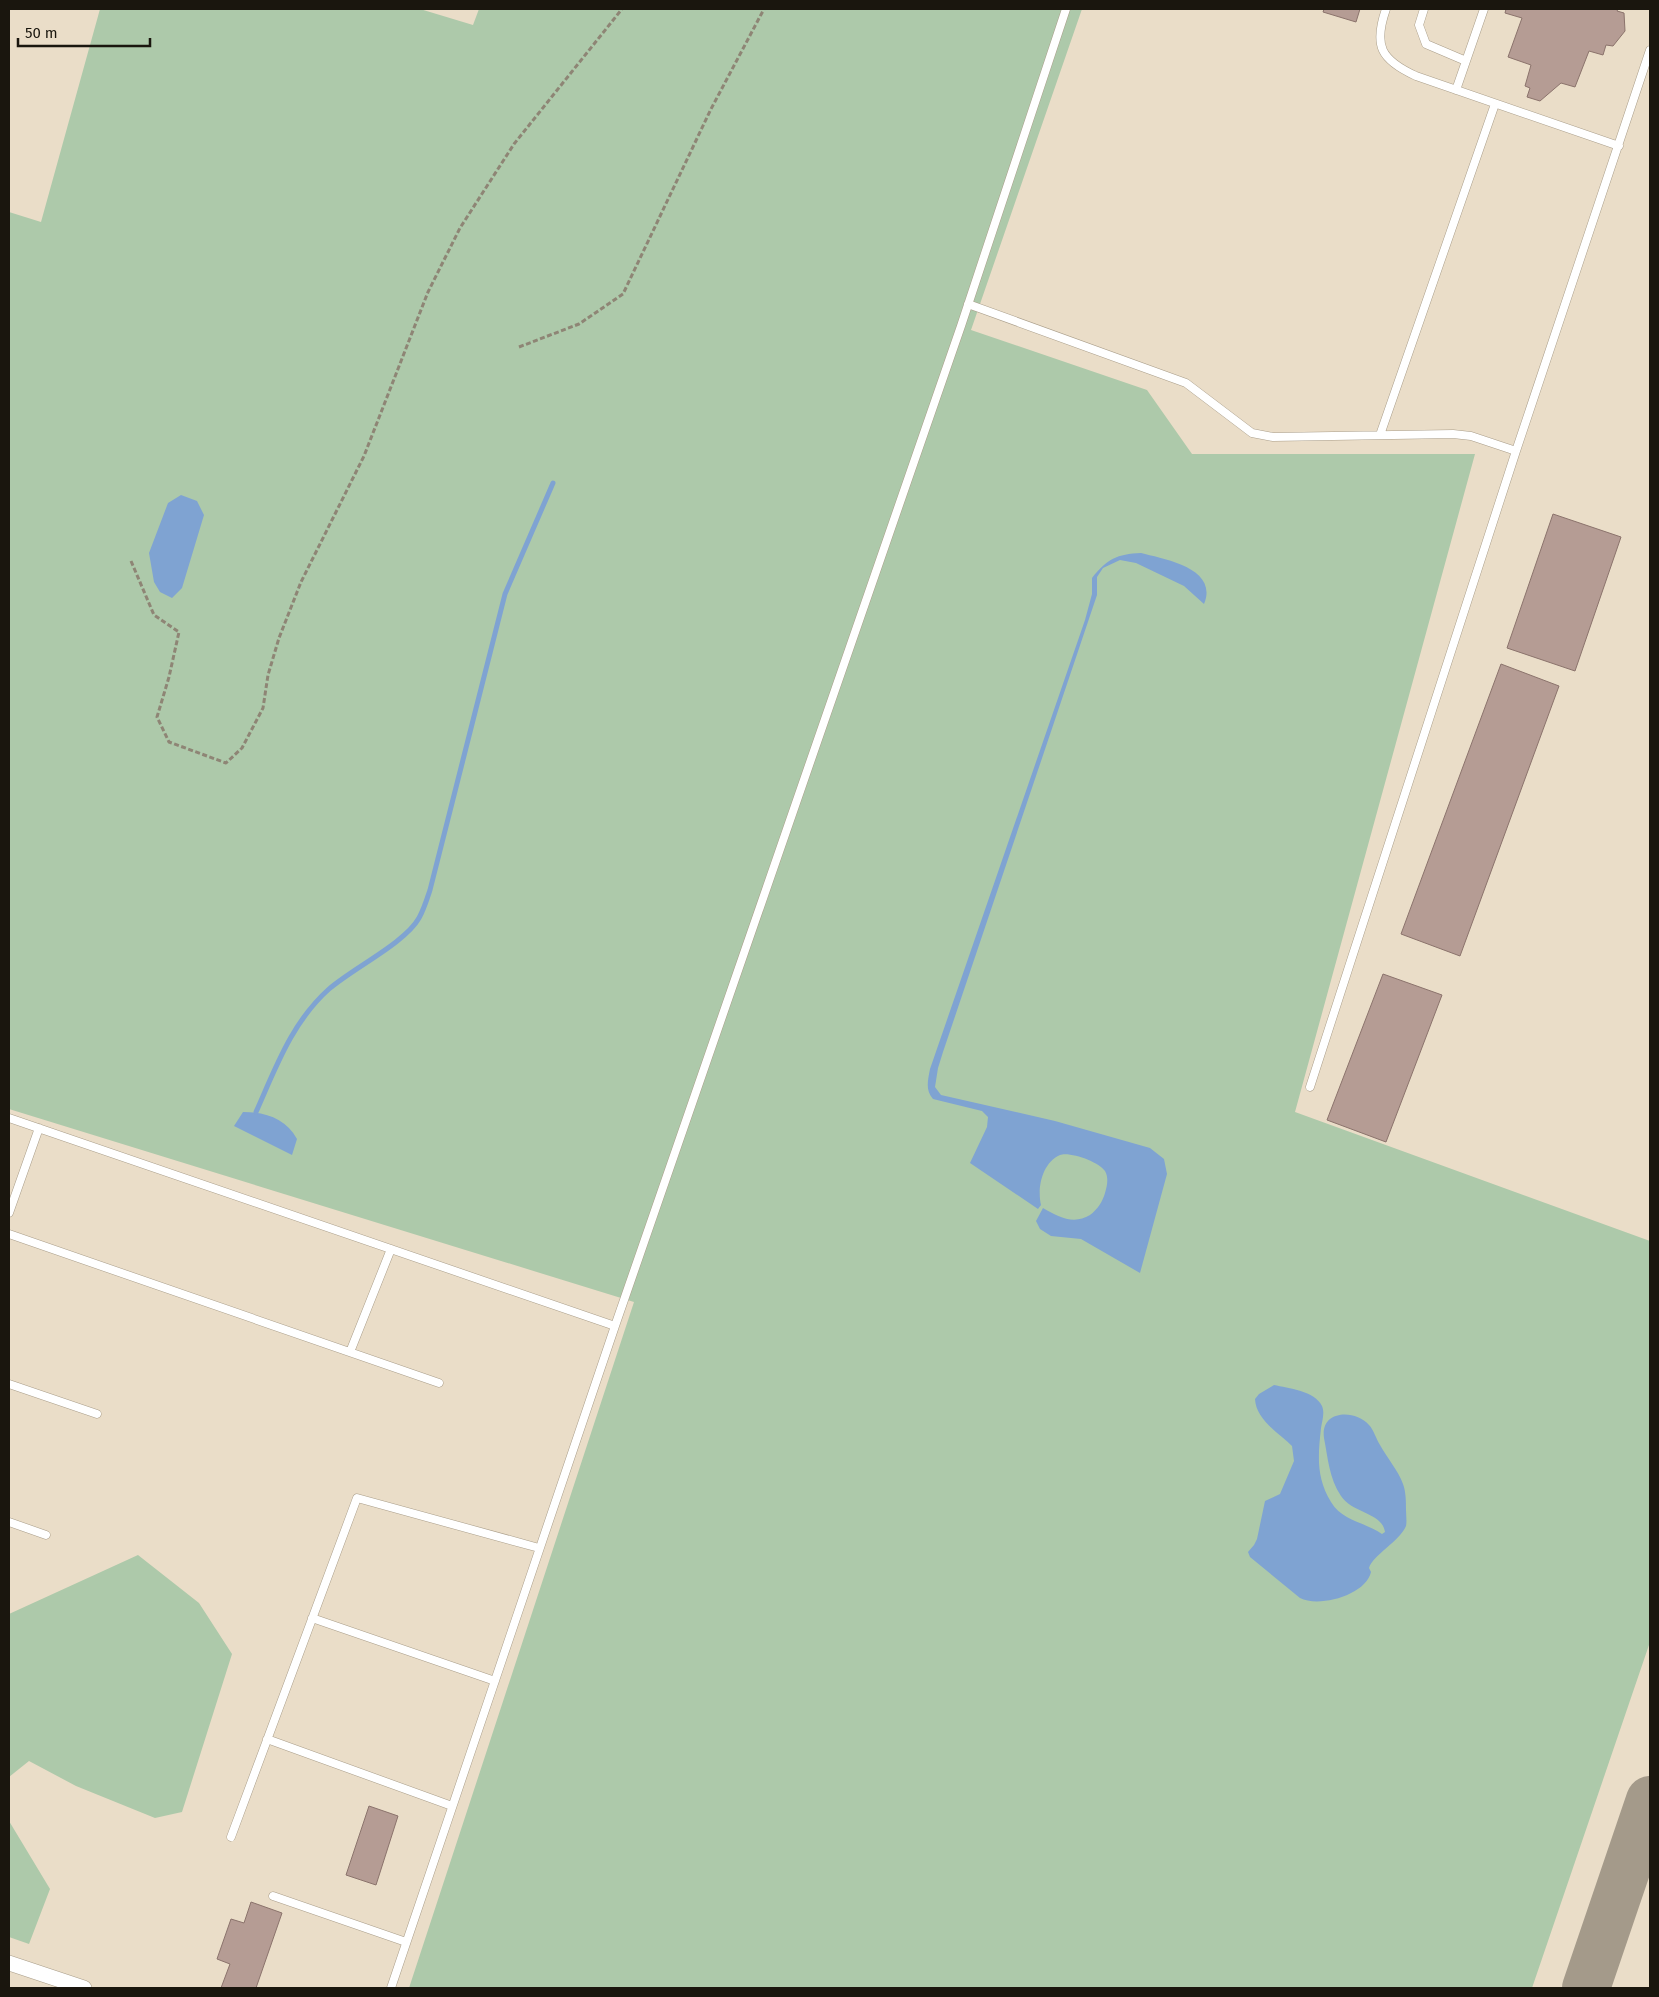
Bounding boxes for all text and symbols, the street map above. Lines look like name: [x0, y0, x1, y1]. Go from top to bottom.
scale bar: [18, 15, 150, 47]
text: 50 m: [25, 24, 58, 42]

